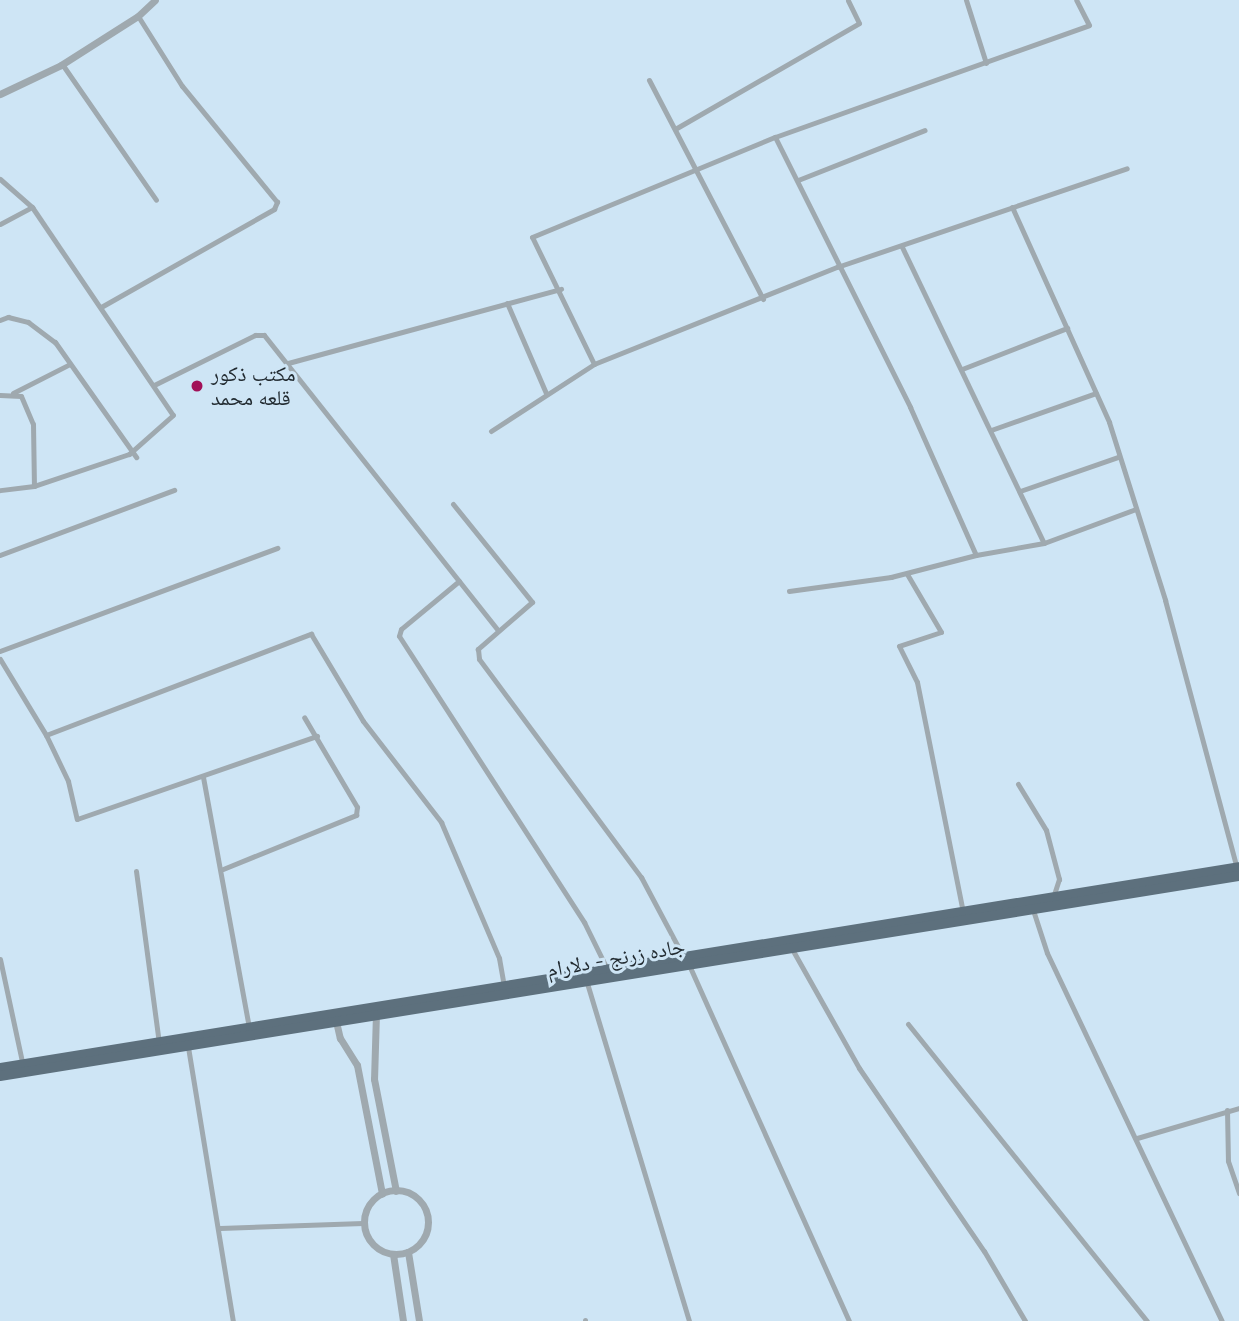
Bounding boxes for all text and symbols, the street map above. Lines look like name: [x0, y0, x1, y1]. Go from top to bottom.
place label: مکتب ذکور قلعه محمد: [211, 361, 296, 411]
marker: مکتب ذکور قلعه محمد: [189, 378, 205, 394]
street label: جاده زرنج - دلارام: [545, 933, 687, 983]

